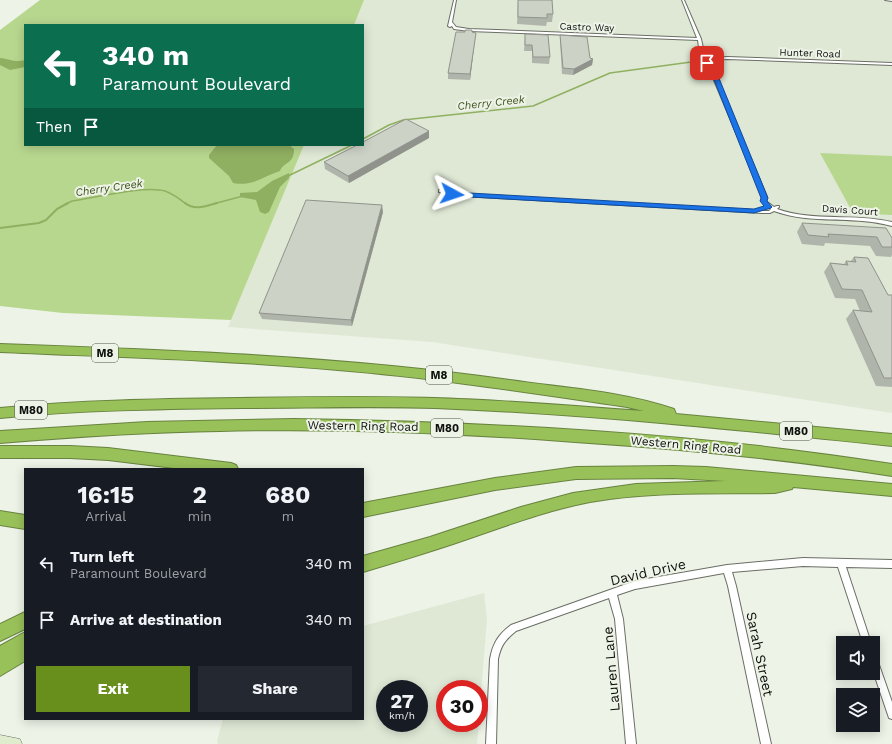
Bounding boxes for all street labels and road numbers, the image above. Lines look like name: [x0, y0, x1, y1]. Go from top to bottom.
street label: Castro Way: [559, 21, 615, 33]
street label: Hunter Road: [779, 46, 841, 60]
street label: Davis Court: [822, 203, 879, 218]
road number: M8: [92, 344, 118, 362]
road number: M8: [426, 366, 452, 384]
road number: M80: [15, 401, 47, 419]
street label: Western Ring Road: [307, 418, 419, 434]
road number: M80: [431, 419, 463, 437]
road number: M80: [780, 422, 812, 440]
street label: Western Ring Road: [630, 433, 742, 457]
street label: David Drive: [609, 556, 687, 588]
street label: Sarah Street: [743, 610, 777, 698]
street label: Lauren Lane: [599, 626, 623, 712]

